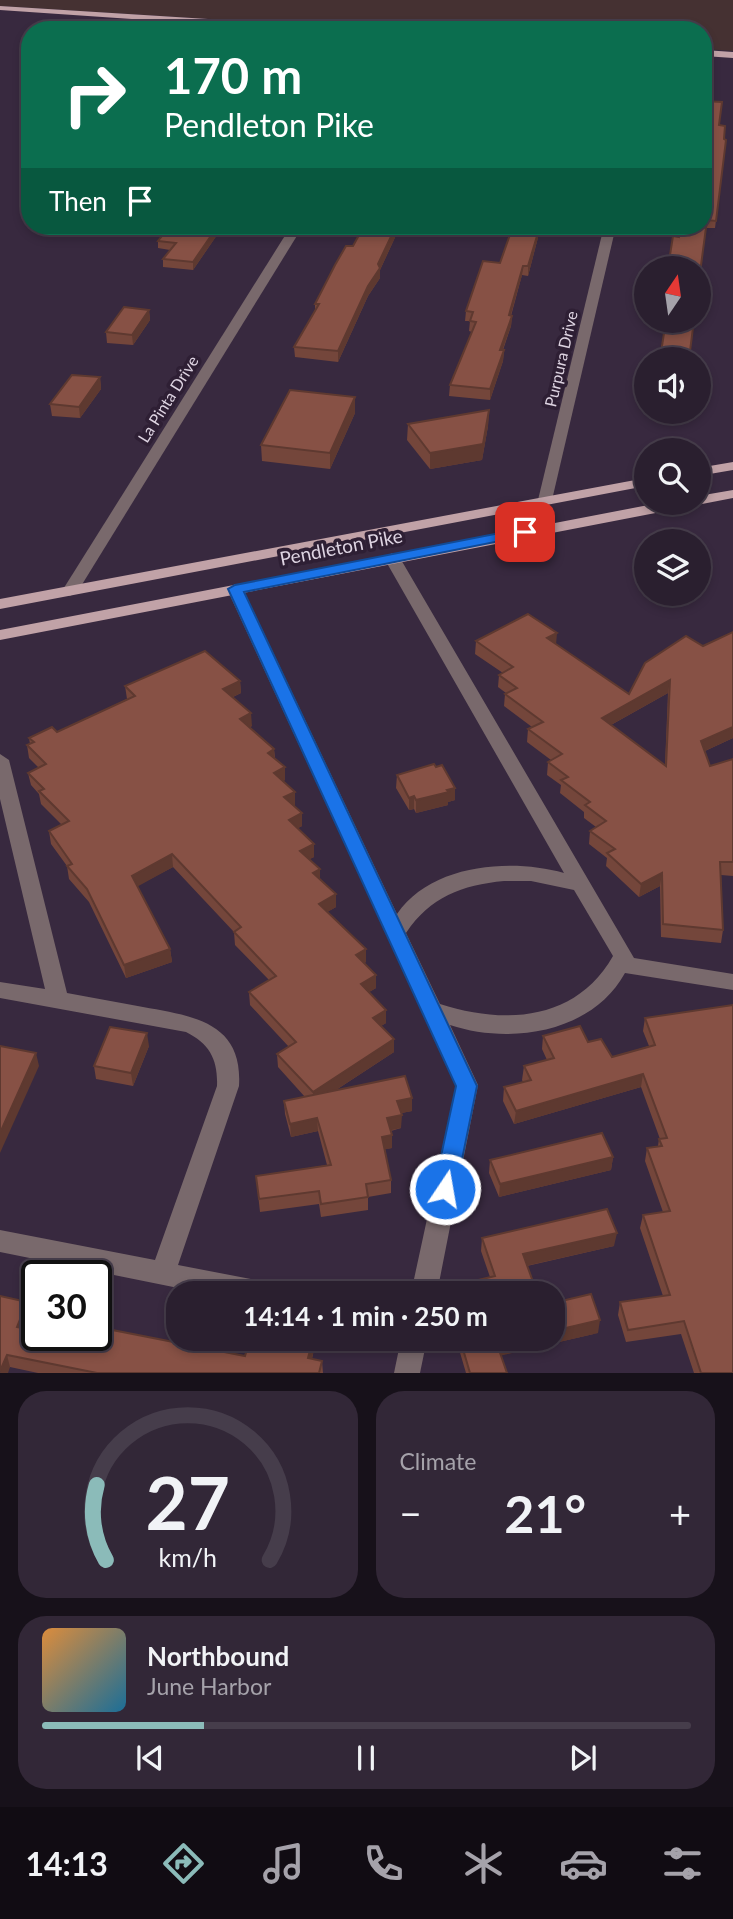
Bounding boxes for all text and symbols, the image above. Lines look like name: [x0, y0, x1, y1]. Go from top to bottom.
text: 170 m: [164, 46, 302, 104]
icon: right: [49, 49, 140, 140]
text: Pendleton Pike: [164, 105, 374, 144]
icon: arrive: [121, 182, 159, 220]
text: Then: [49, 185, 107, 217]
north arrow: [634, 256, 710, 332]
map controls: [634, 256, 711, 606]
street label: Purpura Drive: [540, 309, 581, 409]
button: sound: [634, 347, 711, 424]
street label: La Pinta Drive: [133, 352, 202, 446]
button: search: [634, 438, 711, 515]
pin: [495, 502, 555, 562]
icon: arrive: [506, 513, 544, 551]
street label: Pendleton Pike: [278, 523, 404, 570]
button: layers: [634, 529, 711, 606]
position arrow: [408, 1152, 482, 1226]
speed limit sign: 30: [21, 1260, 112, 1351]
text: 14:14 · 1 min · 250 m: [243, 1300, 488, 1332]
text: Climate: [400, 1447, 476, 1475]
text: 27: [146, 1459, 230, 1547]
text: 21°: [504, 1482, 586, 1544]
text: −: [400, 1490, 422, 1536]
text: +: [669, 1490, 691, 1536]
text: km/h: [158, 1542, 217, 1572]
text: Northbound: [147, 1640, 289, 1672]
text: June Harbor: [147, 1672, 271, 1700]
icon: previous: [131, 1739, 169, 1777]
icon: pause: [347, 1739, 385, 1777]
icon: next: [564, 1739, 602, 1777]
icon: directions: [159, 1839, 208, 1888]
icon: music: [259, 1839, 308, 1888]
icon: phone: [359, 1839, 408, 1888]
icon: climate: [459, 1839, 508, 1888]
icon: car: [559, 1839, 608, 1888]
icon: filters: [658, 1839, 707, 1888]
text: 14:13: [25, 1844, 108, 1883]

